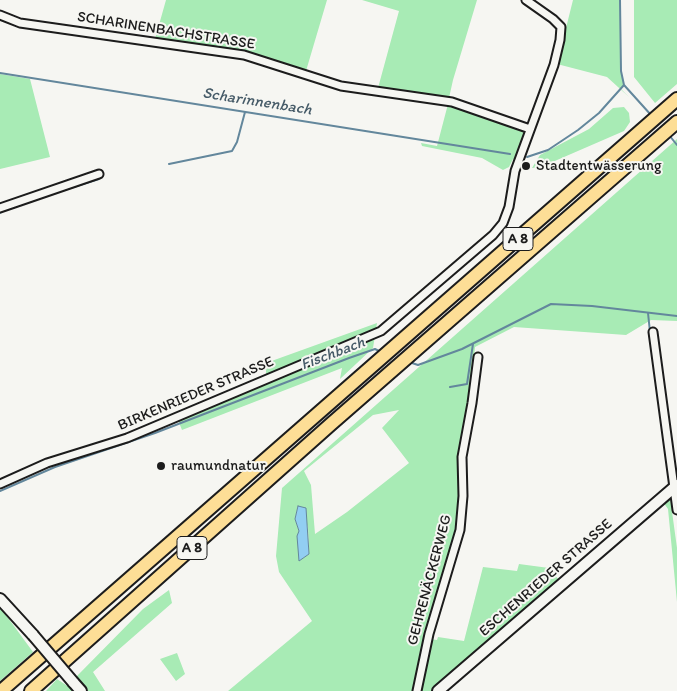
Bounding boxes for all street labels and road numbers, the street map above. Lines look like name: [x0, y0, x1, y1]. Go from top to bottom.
street label: SCHARINENBACHSTRASSE: [76, 8, 256, 54]
road number: A 8: [503, 228, 533, 250]
street label: BIRKENRIEDER STRASSE: [115, 353, 277, 435]
street label: GEHRENÄCKERWEG: [404, 513, 456, 647]
street label: ESCHENRIEDER STRASSE: [476, 515, 616, 641]
road number: A 8: [177, 536, 207, 560]

